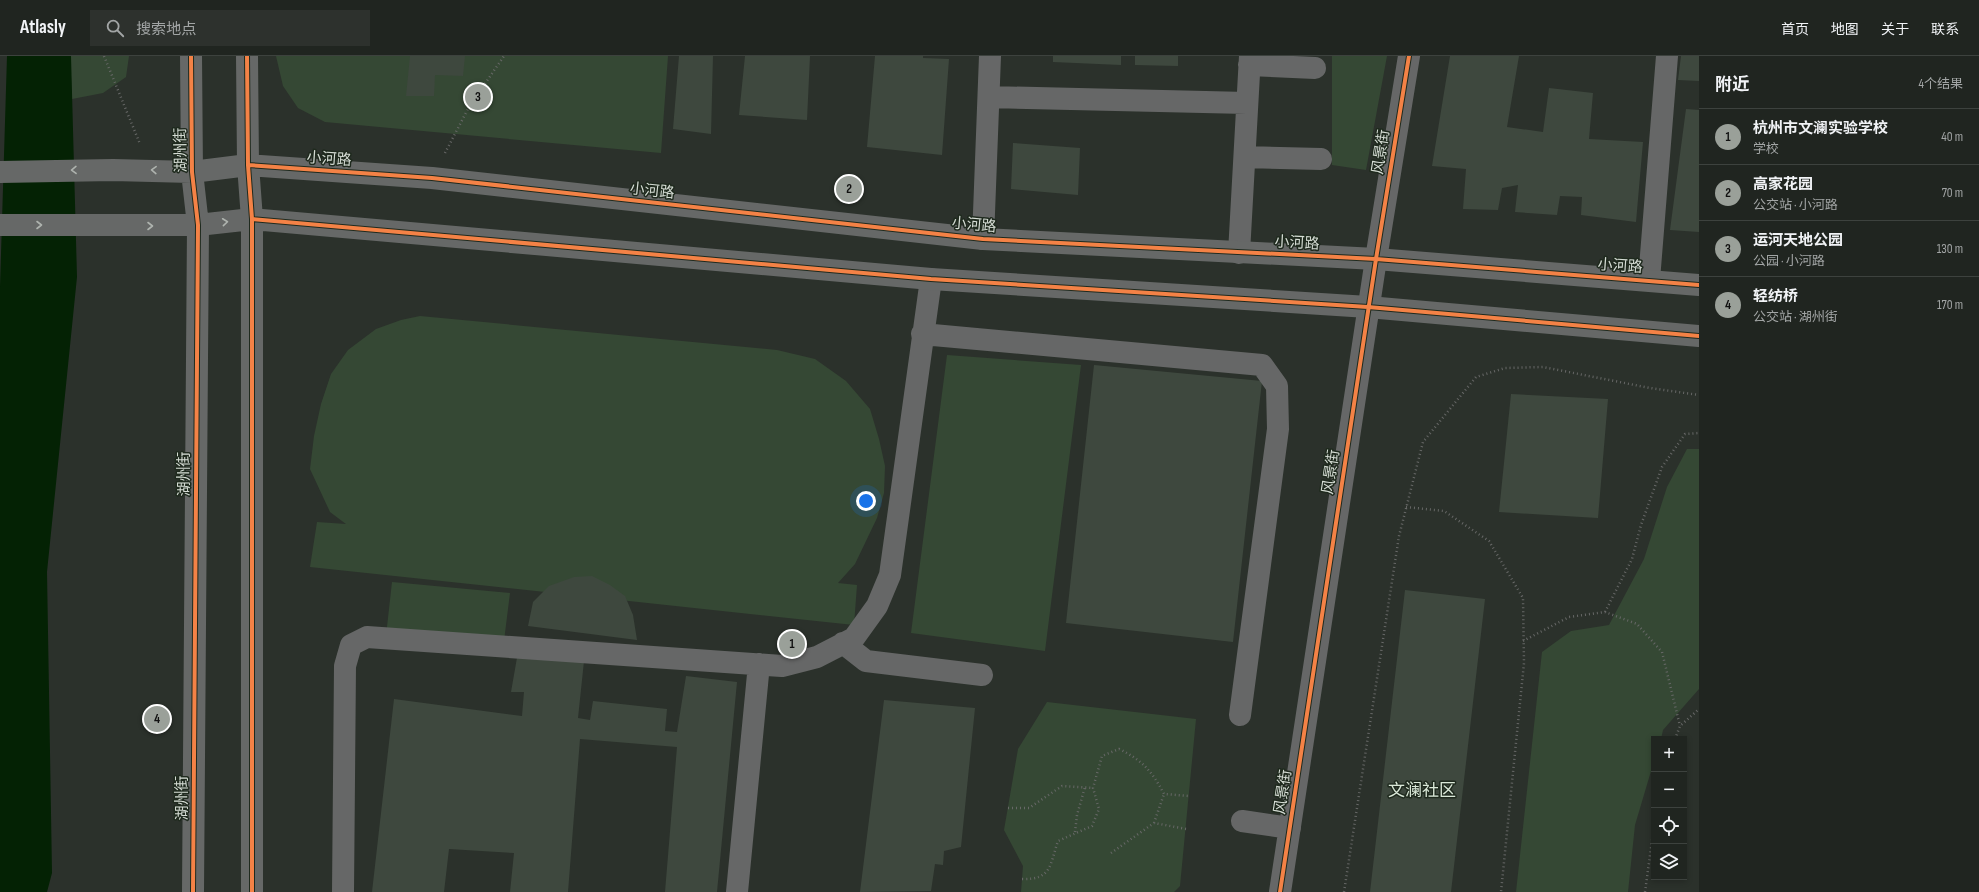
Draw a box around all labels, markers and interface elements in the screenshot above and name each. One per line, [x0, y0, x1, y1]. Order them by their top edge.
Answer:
search box [90, 10, 370, 46]
text: Atlasly [20, 16, 66, 39]
icon: search [104, 17, 126, 39]
text: 搜索地点 [136, 20, 196, 39]
text: 首页 [1781, 21, 1809, 38]
text: 地图 [1831, 21, 1859, 38]
text: 关于 [1881, 21, 1909, 38]
text: 联系 [1931, 21, 1959, 38]
text: 附近 [1715, 75, 1749, 95]
text: 4个结果 [1919, 76, 1963, 92]
pin: 3 [465, 82, 491, 112]
text: 杭州市文澜实验学校 [1753, 119, 1888, 138]
street label: 湖州街 [171, 127, 191, 173]
street label: 风景街 [1368, 128, 1394, 176]
text: 1 [1725, 129, 1731, 145]
text: 40 m [1941, 129, 1963, 145]
text: 学校 [1753, 141, 1779, 157]
street label: 小河路 [306, 148, 352, 170]
one-way arrow [71, 166, 77, 174]
one-way arrow [151, 166, 157, 175]
pin: 2 [836, 174, 862, 204]
text: 高家花园 [1753, 175, 1813, 194]
street label: 小河路 [629, 179, 675, 203]
text: 2 [1725, 185, 1731, 201]
text: 70 m [1942, 185, 1963, 201]
text: 公交站 · 小河路 [1753, 197, 1838, 213]
street label: 小河路 [951, 214, 997, 236]
one-way arrow [222, 218, 228, 227]
one-way arrow [36, 221, 42, 229]
one-way arrow [147, 221, 153, 230]
text: 运河天地公园 [1753, 231, 1843, 250]
street label: 小河路 [1274, 232, 1320, 254]
text: 3 [1725, 241, 1731, 257]
text: 130 m [1937, 241, 1963, 257]
text: 公园 · 小河路 [1753, 253, 1825, 269]
street label: 小河路 [1597, 255, 1643, 277]
text: 轻纺桥 [1753, 287, 1798, 306]
text: 4 [1725, 297, 1731, 313]
text: 170 m [1937, 297, 1963, 313]
text: 公交站 · 湖州街 [1753, 309, 1838, 325]
street label: 风景街 [1318, 448, 1344, 496]
street label: 湖州街 [175, 451, 194, 497]
your location [856, 491, 876, 511]
pin: 1 [779, 629, 805, 659]
pin: 4 [144, 704, 170, 734]
map controls [1651, 736, 1687, 880]
button: + [1651, 736, 1687, 772]
street label: 风景街 [1270, 768, 1296, 816]
button: − [1651, 772, 1687, 808]
street label: 湖州街 [173, 775, 192, 821]
district label: 文澜社区 [1388, 781, 1456, 801]
button: locate [1651, 808, 1687, 844]
button: layers [1651, 844, 1687, 880]

